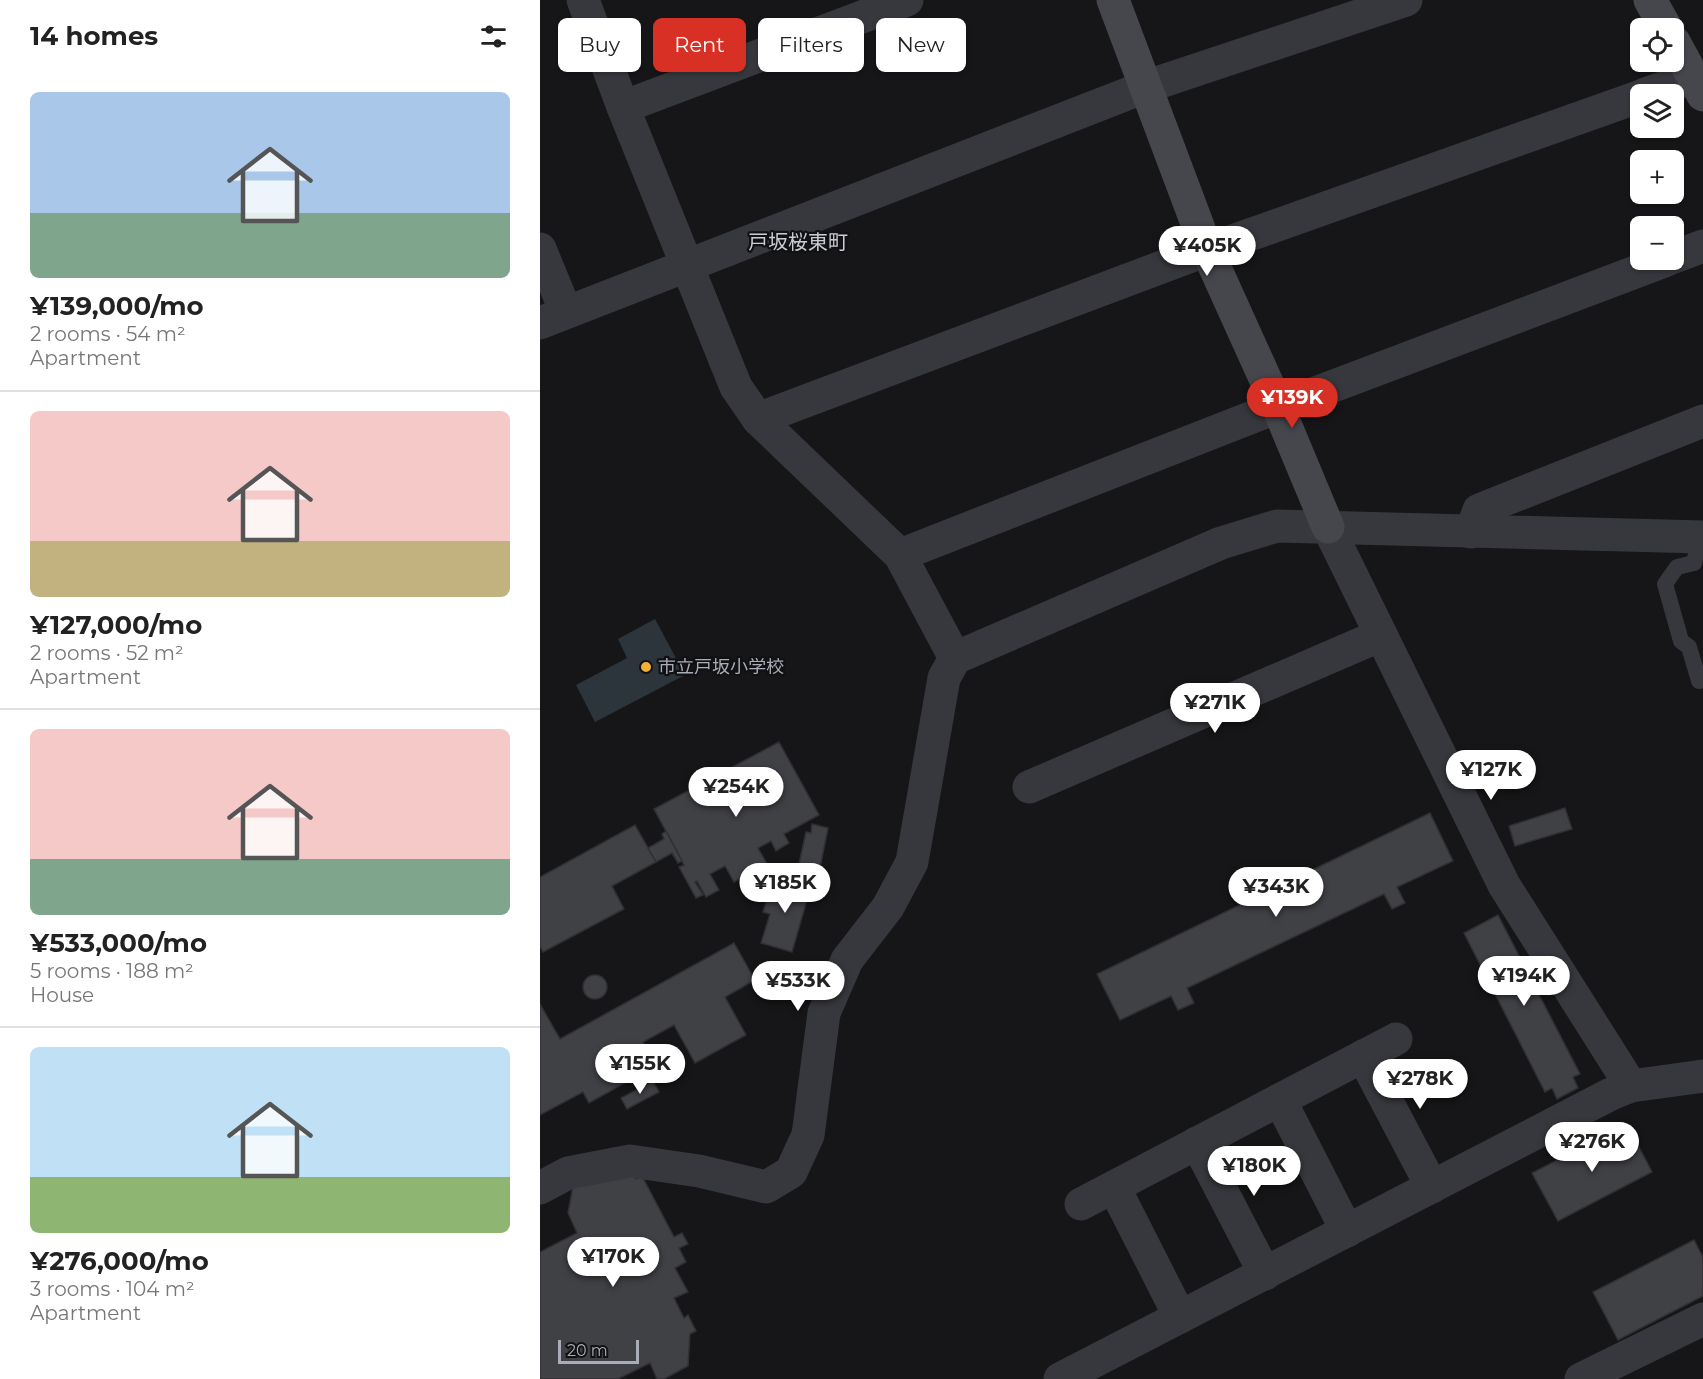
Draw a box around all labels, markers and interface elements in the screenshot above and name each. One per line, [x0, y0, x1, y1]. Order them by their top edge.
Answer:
chip: Buy [558, 18, 641, 72]
chip: Rent [653, 18, 746, 72]
chip: Filters [758, 18, 864, 72]
chip: New [876, 18, 966, 72]
map controls [1630, 18, 1684, 270]
button: locate [1630, 18, 1684, 72]
text: 14 homes [30, 20, 158, 52]
icon: filters [477, 20, 510, 53]
button: layers [1630, 84, 1684, 138]
icon: home [216, 131, 324, 239]
button: + [1630, 150, 1684, 204]
button: − [1630, 216, 1684, 270]
pin: ¥405K [1165, 226, 1249, 277]
district label: 戸坂桜東町 [748, 230, 848, 254]
text: ¥405K [1173, 233, 1241, 257]
text: ¥139,000/mo [30, 290, 204, 322]
text: 2 rooms · 54 m² [30, 322, 186, 346]
text: Apartment [30, 346, 141, 370]
pin: ¥139K [1250, 378, 1334, 429]
text: ¥139K [1261, 385, 1323, 409]
icon: home [216, 450, 324, 558]
text: ¥127,000/mo [30, 609, 202, 641]
text: 2 rooms · 52 m² [30, 641, 184, 665]
place label: 市立戸坂小学校 [658, 656, 784, 678]
marker: 市立戸坂小学校 [639, 660, 653, 674]
text: Apartment [30, 665, 141, 689]
pin: ¥271K [1173, 683, 1257, 734]
text: ¥271K [1184, 690, 1246, 714]
pin: ¥127K [1449, 750, 1533, 801]
text: ¥127K [1460, 757, 1522, 781]
pin: ¥254K [694, 767, 778, 818]
icon: home [216, 768, 324, 876]
text: ¥254K [703, 774, 770, 798]
pin: ¥185K [743, 863, 827, 914]
pin: ¥343K [1234, 867, 1318, 918]
text: ¥185K [753, 870, 817, 894]
text: ¥343K [1242, 874, 1310, 898]
text: ¥533,000/mo [30, 927, 207, 959]
pin: ¥194K [1482, 956, 1566, 1007]
text: 5 rooms · 188 m² [30, 959, 194, 983]
pin: ¥533K [756, 961, 840, 1012]
text: ¥194K [1492, 963, 1556, 987]
text: ¥533K [766, 968, 830, 992]
text: House [30, 983, 94, 1007]
pin: ¥155K [598, 1044, 682, 1095]
text: ¥155K [609, 1051, 671, 1075]
pin: ¥278K [1378, 1059, 1462, 1110]
text: ¥278K [1387, 1066, 1453, 1090]
icon: home [216, 1086, 324, 1194]
pin: ¥276K [1550, 1122, 1634, 1173]
text: ¥276K [1559, 1129, 1625, 1153]
pin: ¥180K [1212, 1146, 1296, 1197]
text: ¥180K [1222, 1153, 1286, 1177]
pin: ¥170K [571, 1237, 655, 1288]
text: ¥170K [581, 1244, 645, 1268]
text: ¥276,000/mo [30, 1245, 209, 1277]
text: 3 rooms · 104 m² [30, 1277, 195, 1301]
text: Apartment [30, 1301, 141, 1325]
scale bar [558, 1337, 639, 1364]
text: 20 m [567, 1341, 608, 1360]

